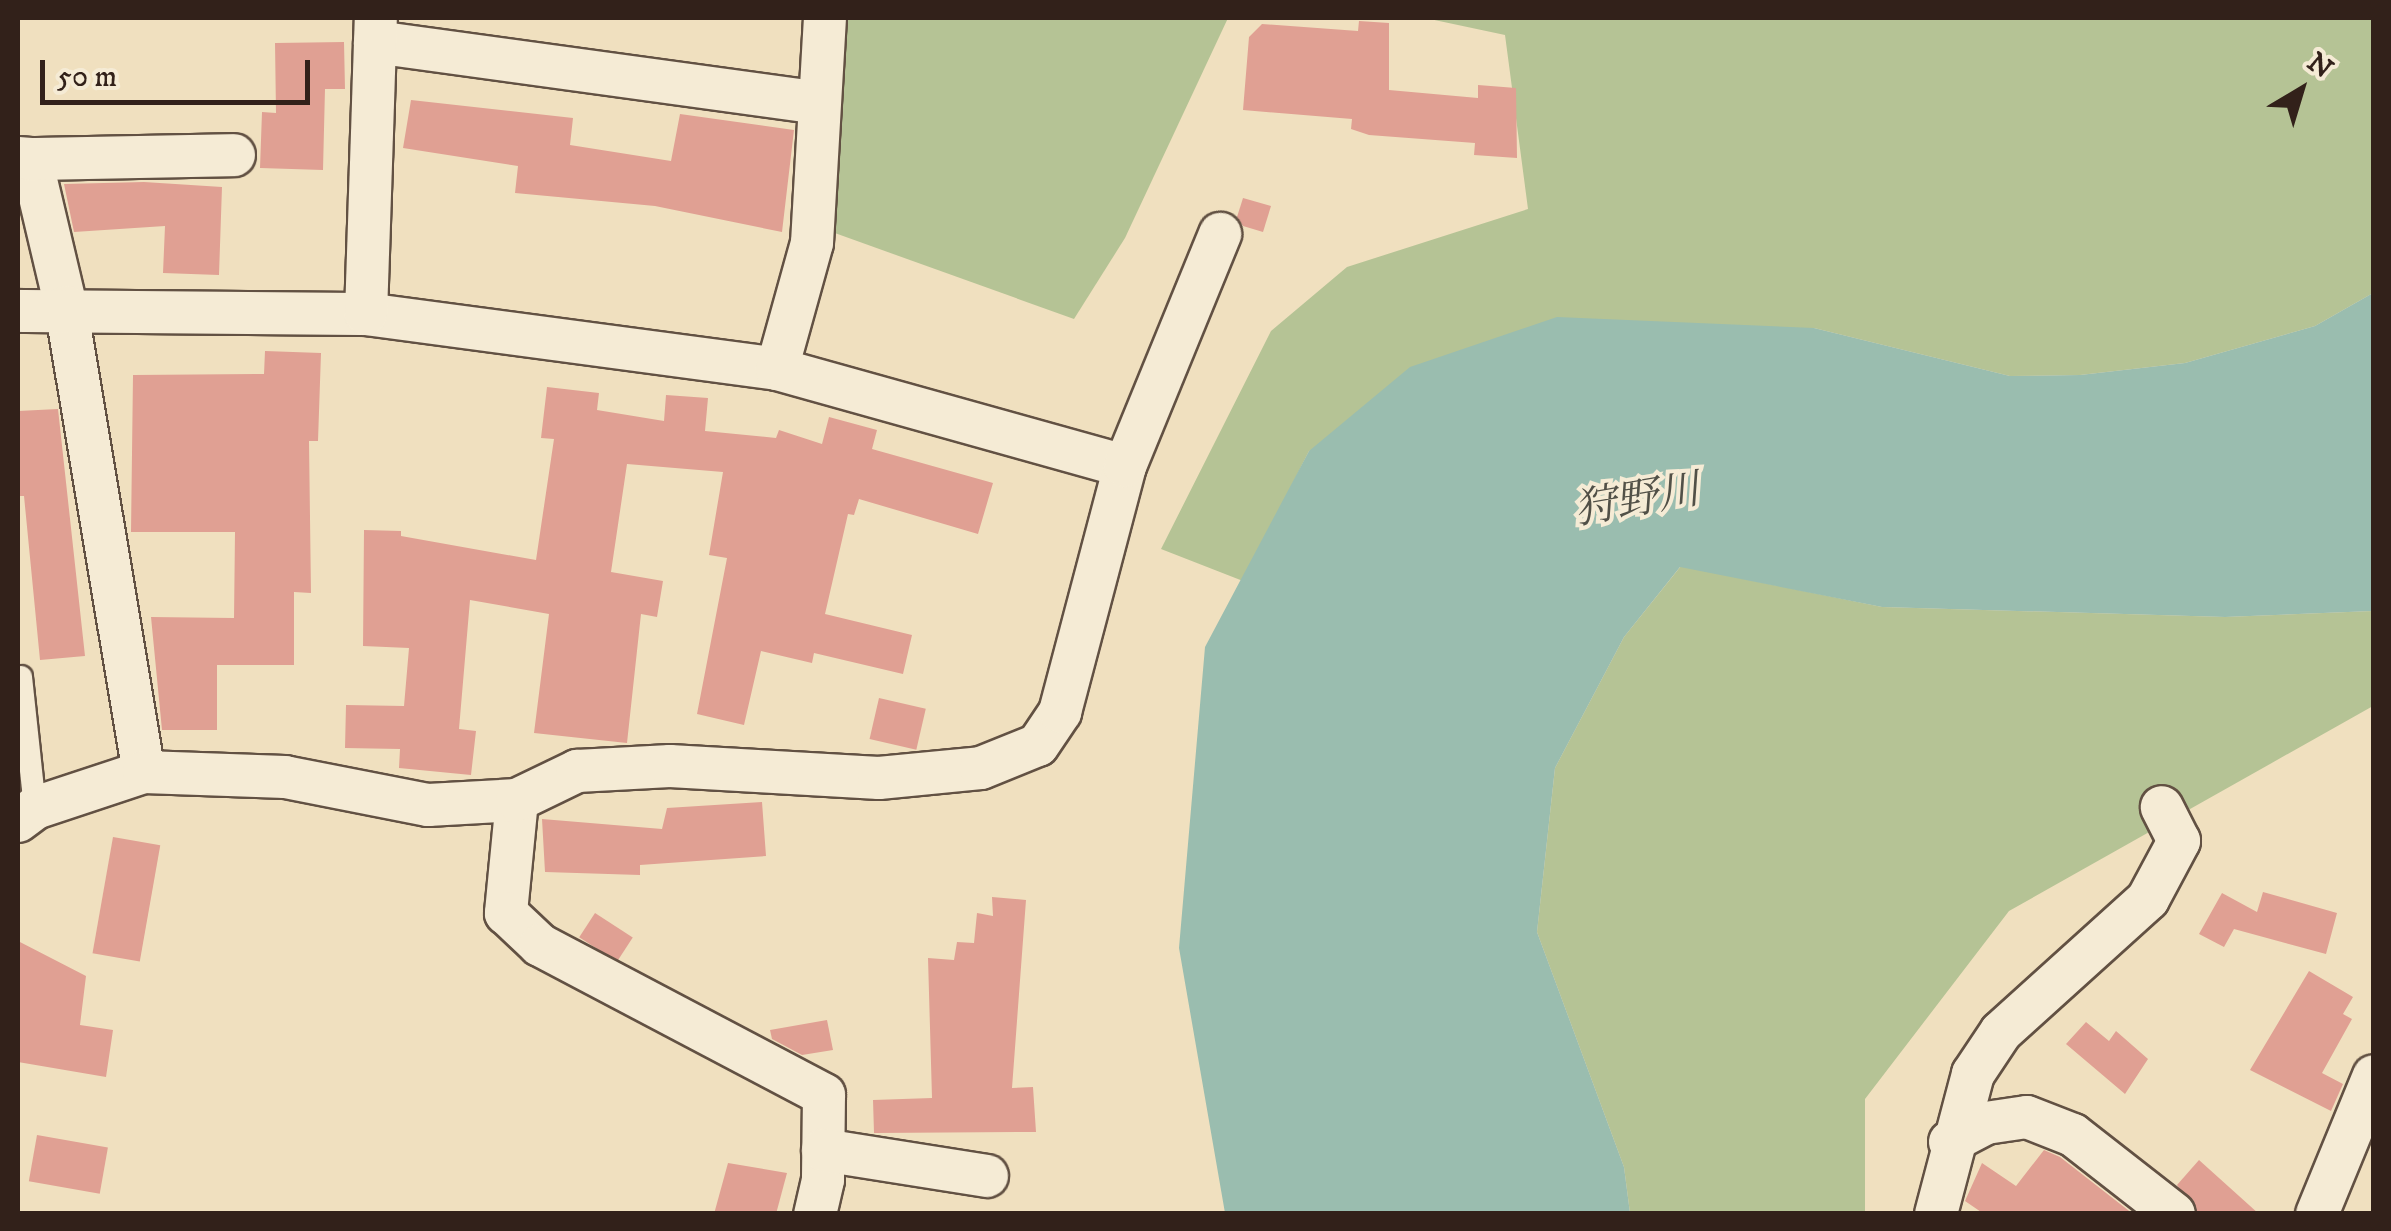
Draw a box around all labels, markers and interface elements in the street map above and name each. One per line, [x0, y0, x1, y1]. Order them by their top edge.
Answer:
scale bar [45, 40, 315, 102]
north arrow [2251, 40, 2351, 140]
text: N [2300, 45, 2340, 87]
text: 50 m [57, 59, 117, 96]
water label: 狩野川 [1571, 465, 1703, 537]

